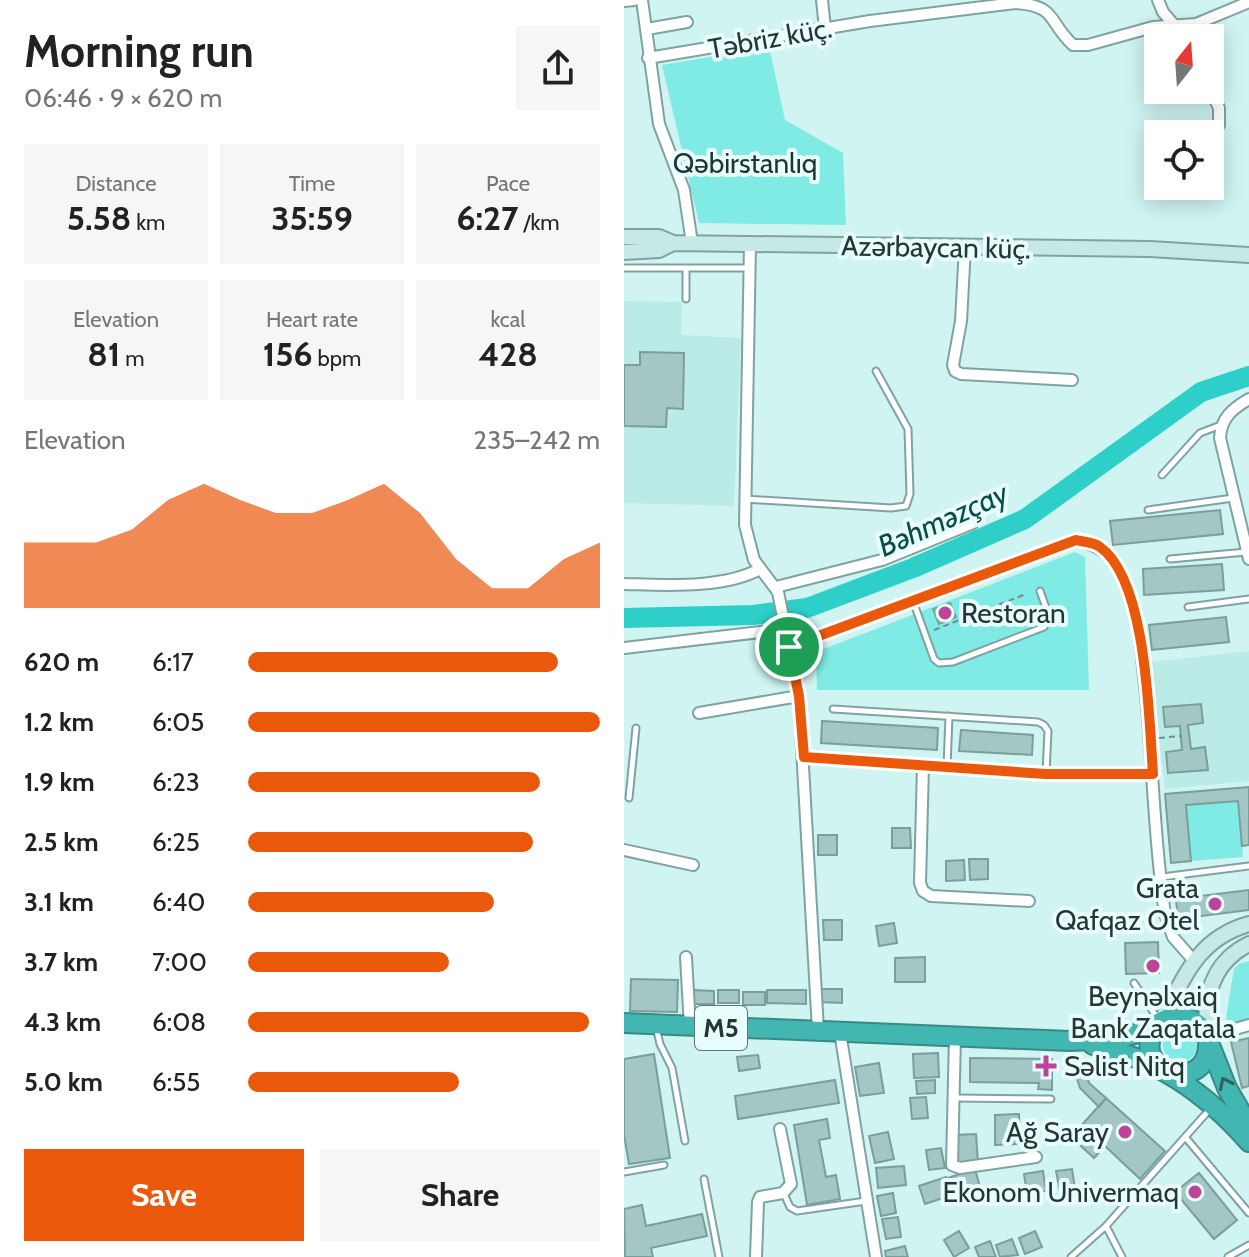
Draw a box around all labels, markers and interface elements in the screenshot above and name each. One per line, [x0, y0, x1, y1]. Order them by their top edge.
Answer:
street label: Təbriz küç. [706, 10, 834, 66]
north arrow [1144, 24, 1224, 104]
map controls [1144, 24, 1224, 200]
text: Morning run [24, 25, 254, 78]
button: share [516, 26, 600, 110]
text: 06:46 · 9 × 620 m [24, 82, 222, 114]
button: locate [1144, 120, 1224, 200]
park label: Qəbirstanlıq [673, 146, 817, 180]
text: Distance [76, 170, 156, 197]
text: Time [289, 170, 335, 197]
text: Pace [486, 170, 530, 197]
text: 5.58 [67, 197, 131, 239]
text: 35:59 [271, 197, 353, 239]
text: 6:27 [456, 197, 518, 239]
text: km [131, 209, 165, 236]
text: /km [518, 209, 560, 236]
street label: Azərbaycan küç. [841, 228, 1031, 266]
text: Elevation [73, 306, 159, 333]
text: Heart rate [266, 306, 358, 333]
text: kcal [490, 306, 526, 333]
text: 81 [87, 333, 120, 375]
text: 156 [263, 333, 313, 375]
text: 428 [478, 333, 538, 375]
text: m [120, 345, 145, 372]
text: bpm [313, 345, 361, 372]
text: Elevation [24, 424, 126, 456]
text: 235–242 m [474, 424, 600, 456]
water label: Bəhməzçay [872, 474, 1015, 565]
place label: Restoran [961, 596, 1066, 630]
marker: Restoran [936, 604, 954, 622]
pin [755, 613, 823, 681]
icon: arrive [767, 625, 811, 669]
text: 620 m [24, 646, 99, 678]
text: 6:17 [152, 646, 194, 678]
text: 1.2 km [24, 706, 94, 738]
text: 6:05 [152, 706, 204, 738]
text: 1.9 km [24, 766, 95, 798]
text: 6:23 [152, 766, 200, 798]
text: 2.5 km [24, 826, 99, 858]
text: 6:25 [152, 826, 200, 858]
place label: Grata Qafqaz Otel [1055, 871, 1200, 937]
text: 3.1 km [24, 886, 94, 918]
text: 6:40 [152, 886, 205, 918]
marker: Grata Qafqaz Otel [1206, 895, 1224, 913]
text: 3.7 km [24, 946, 98, 978]
text: 7:00 [152, 946, 207, 978]
marker: Beynəlxaiq Bank Zaqatala [1144, 957, 1162, 975]
place label: Beynəlxaiq Bank Zaqatala [1071, 979, 1236, 1045]
text: 4.3 km [24, 1006, 101, 1038]
text: 6:08 [152, 1006, 206, 1038]
road number: M5 [695, 1006, 747, 1050]
place label: Səlist Nitq [1064, 1049, 1185, 1083]
marker: Səlist Nitq [1035, 1055, 1057, 1077]
text: 5.0 km [24, 1066, 103, 1098]
text: 6:55 [152, 1066, 200, 1098]
one-way arrow [1219, 1076, 1234, 1091]
place label: Ağ Saray [1006, 1115, 1109, 1149]
marker: Ağ Saray [1116, 1123, 1134, 1141]
button: Save [24, 1149, 304, 1241]
button: Share [320, 1149, 600, 1241]
place label: Ekonom Univermaq [943, 1175, 1179, 1209]
marker: Ekonom Univermaq [1186, 1183, 1204, 1201]

